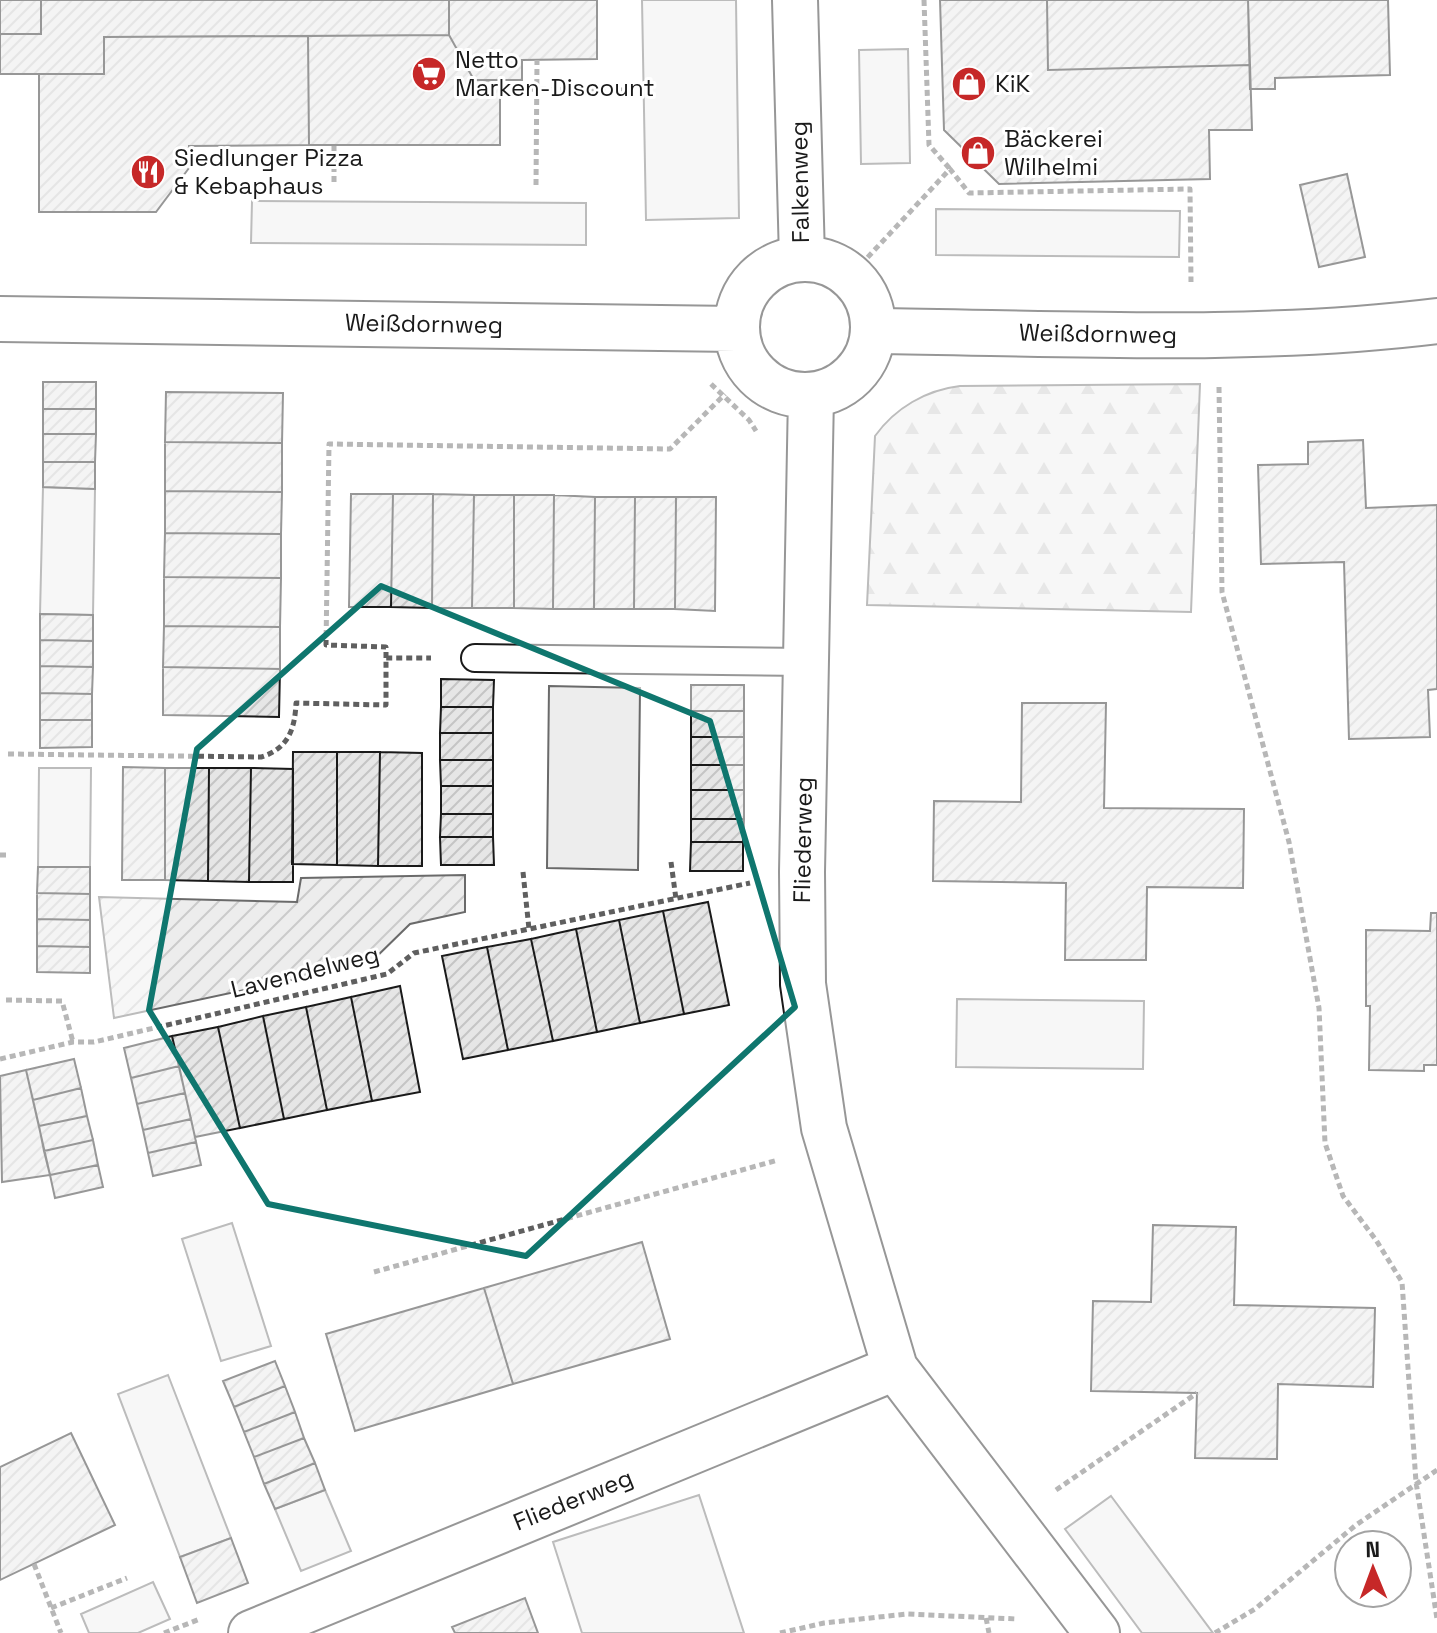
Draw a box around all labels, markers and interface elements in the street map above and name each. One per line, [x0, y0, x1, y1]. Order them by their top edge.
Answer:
place label: Netto Marken-Discount [455, 44, 654, 103]
supermarket icon: Netto Marken-Discount [410, 55, 448, 93]
shop icon: KiK [950, 65, 988, 103]
place label: KiK [995, 68, 1031, 99]
street label: Falkenweg [783, 121, 816, 243]
place label: Bäckerei Wilhelmi [1004, 123, 1103, 182]
shop icon: Bäckerei Wilhelmi [959, 134, 997, 172]
place label: Siedlunger Pizza & Kebaphaus [174, 142, 364, 201]
restaurant icon: Siedlunger Pizza & Kebaphaus [129, 153, 167, 191]
street label: Weißdornweg [345, 307, 503, 340]
street label: Weißdornweg [1019, 317, 1177, 350]
street label: Fliederweg [786, 777, 819, 903]
street label: Lavendelweg [227, 938, 382, 1005]
street label: Fliederweg [508, 1462, 637, 1538]
north arrow [1333, 1529, 1413, 1609]
text: N [1365, 1535, 1380, 1563]

